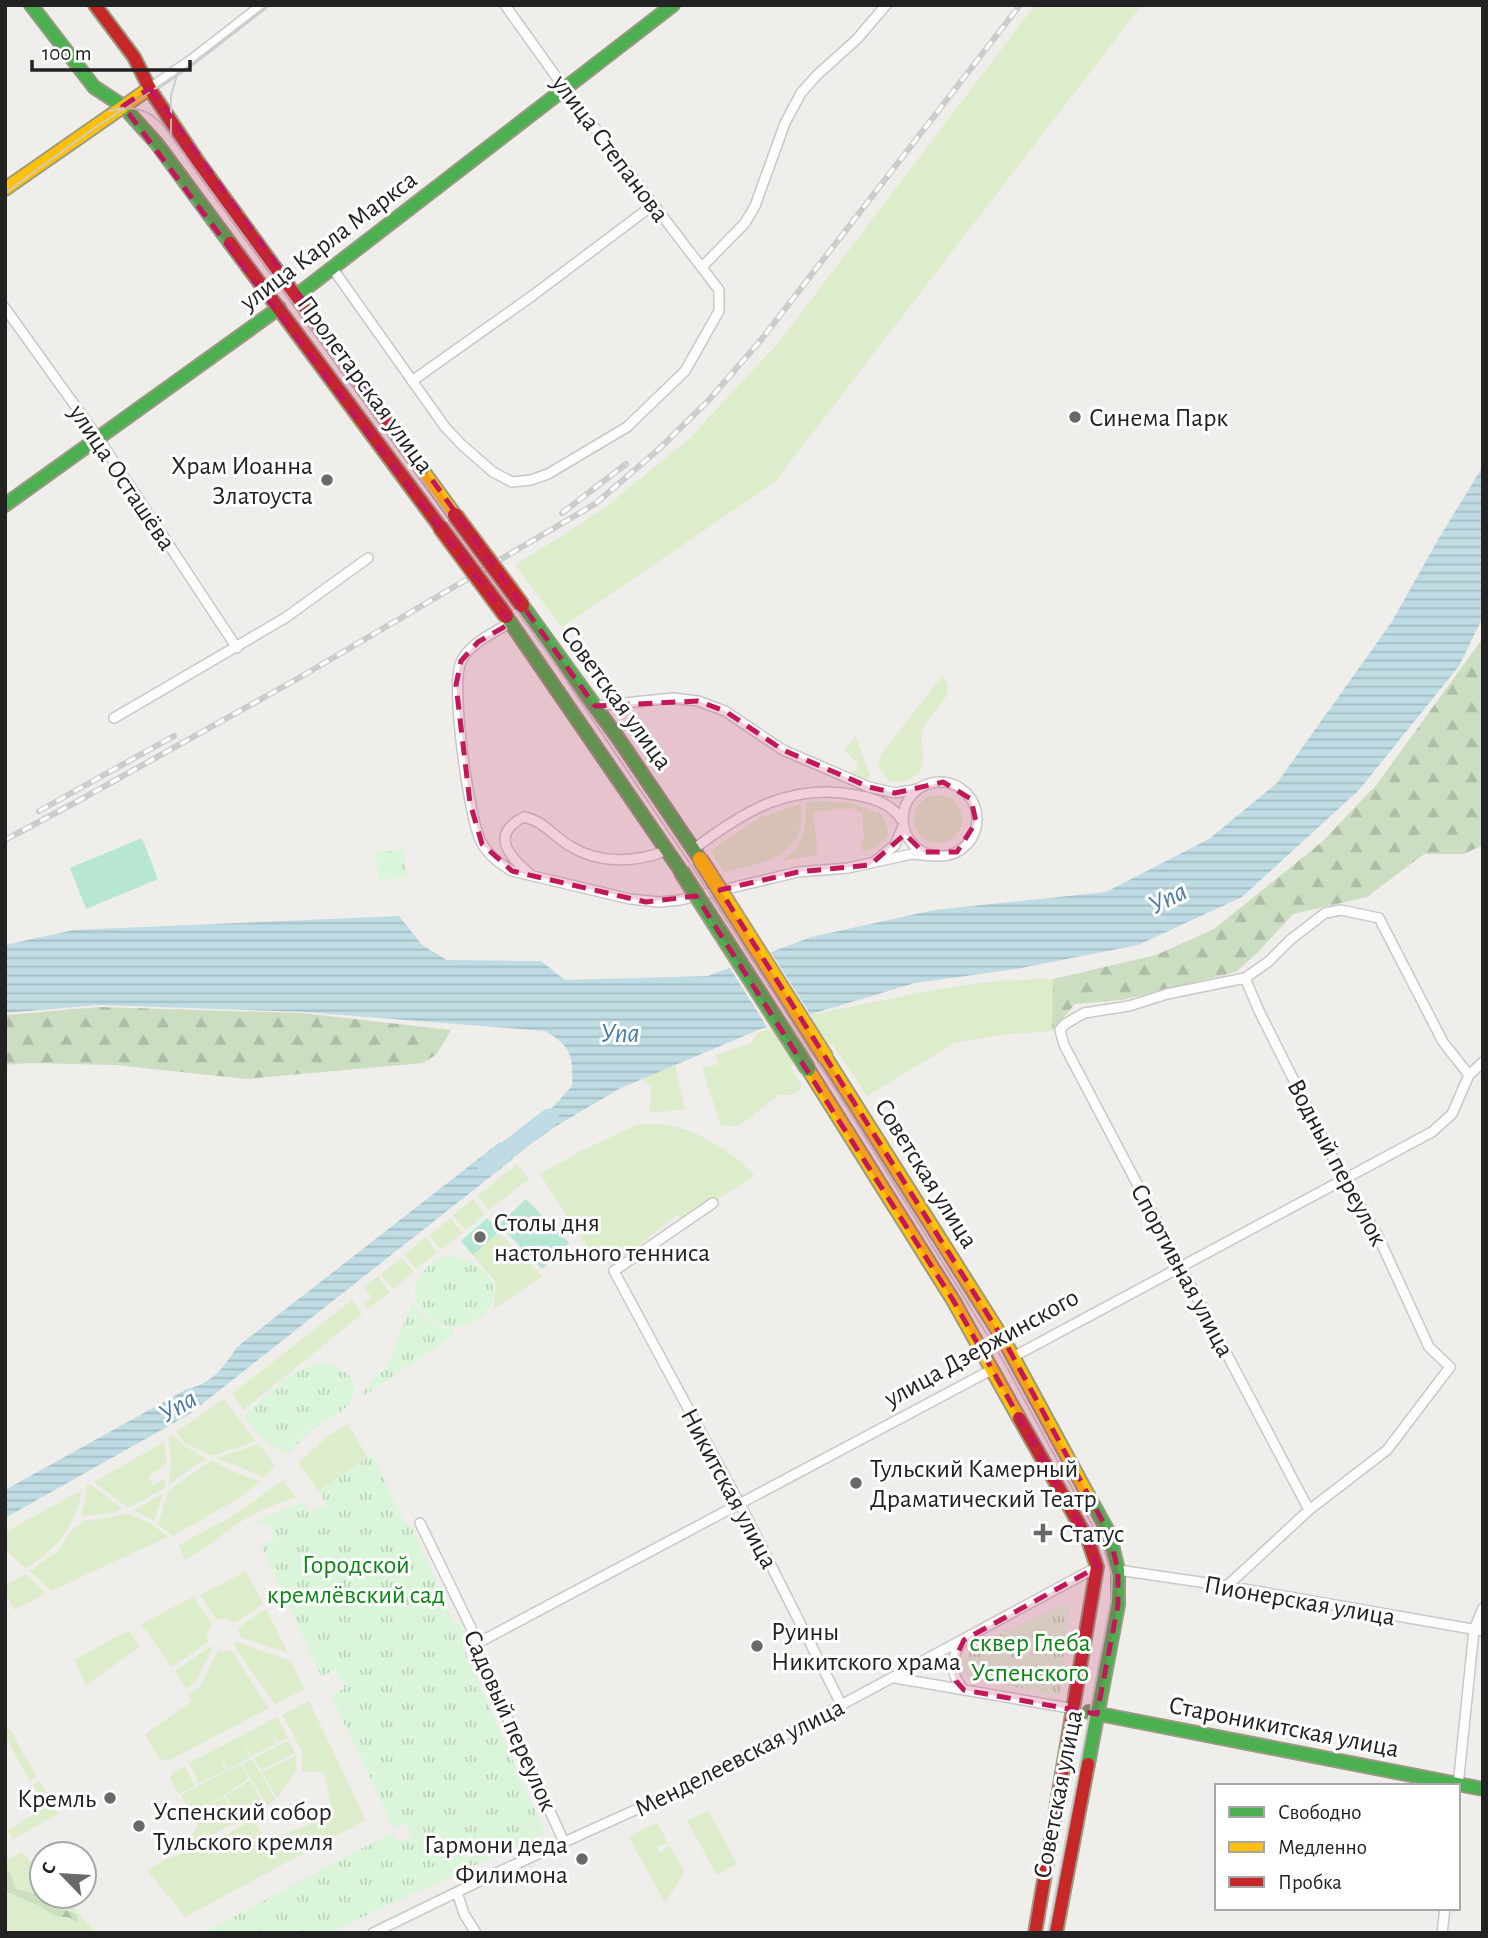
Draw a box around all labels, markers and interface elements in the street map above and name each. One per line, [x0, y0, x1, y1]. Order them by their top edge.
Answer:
scale bar [32, 28, 189, 72]
text: 100 m [42, 43, 92, 64]
street label: улица Степанова [546, 69, 674, 227]
street label: улица Карла Маркса [235, 166, 422, 316]
street label: Пролетарская улица [292, 291, 438, 478]
street label: улица Осташёва [63, 399, 180, 555]
place label: Синема Парк [1089, 405, 1228, 431]
marker: Синема Парк [1067, 409, 1083, 425]
place label: Храм Иоанна Златоуста [171, 453, 313, 509]
marker: Храм Иоанна Златоуста [319, 472, 335, 488]
street label: Советская улица [555, 621, 677, 775]
water label: Упа [1144, 877, 1192, 920]
water label: Упа [601, 1020, 639, 1048]
street label: Водный переулок [1282, 1075, 1392, 1250]
street label: Советская улица [870, 1094, 983, 1253]
street label: Спортивная улица [1126, 1180, 1239, 1361]
place label: Cтолы дня настольного тенниса [494, 1210, 710, 1266]
marker: Cтолы дня настольного тенниса [472, 1229, 488, 1245]
street label: улица Дзержинского [879, 1284, 1083, 1412]
water label: Упа [154, 1385, 202, 1429]
street label: Никитская улица [676, 1404, 782, 1573]
place label: Тульский Камерный Драматический Театр [870, 1456, 1097, 1512]
marker: Тульский Камерный Драматический Театр [848, 1475, 864, 1491]
place label: Статус [1059, 1521, 1125, 1547]
marker: Статус [1033, 1523, 1053, 1543]
park label: Городской кремлёвский сад [267, 1552, 445, 1608]
street label: Пионерская улица [1202, 1571, 1398, 1631]
place label: Руины Никитского храма [771, 1619, 961, 1675]
street label: Садовый переулок [459, 1626, 562, 1815]
park label: сквер Глеба Успенского [969, 1630, 1091, 1686]
marker: Руины Никитского храма [749, 1638, 765, 1654]
street label: Староникитская улица [1166, 1692, 1401, 1762]
street label: Менделеевская улица [630, 1694, 849, 1822]
street label: Советская улица [1029, 1708, 1087, 1881]
legend [1215, 1784, 1460, 1910]
place label: Кремль [17, 1786, 96, 1812]
marker: Кремль [102, 1790, 118, 1806]
place label: Успенский собор Тульского кремля [153, 1799, 334, 1855]
text: Свободно [1278, 1802, 1362, 1823]
marker: Успенский собор Тульского кремля [131, 1818, 147, 1834]
place label: Гармони деда Филимона [424, 1832, 568, 1888]
text: Медленно [1278, 1837, 1367, 1858]
north arrow [28, 1840, 98, 1910]
marker: Гармони деда Филимона [574, 1851, 590, 1867]
text: С [38, 1860, 60, 1877]
text: Пробка [1278, 1872, 1342, 1893]

